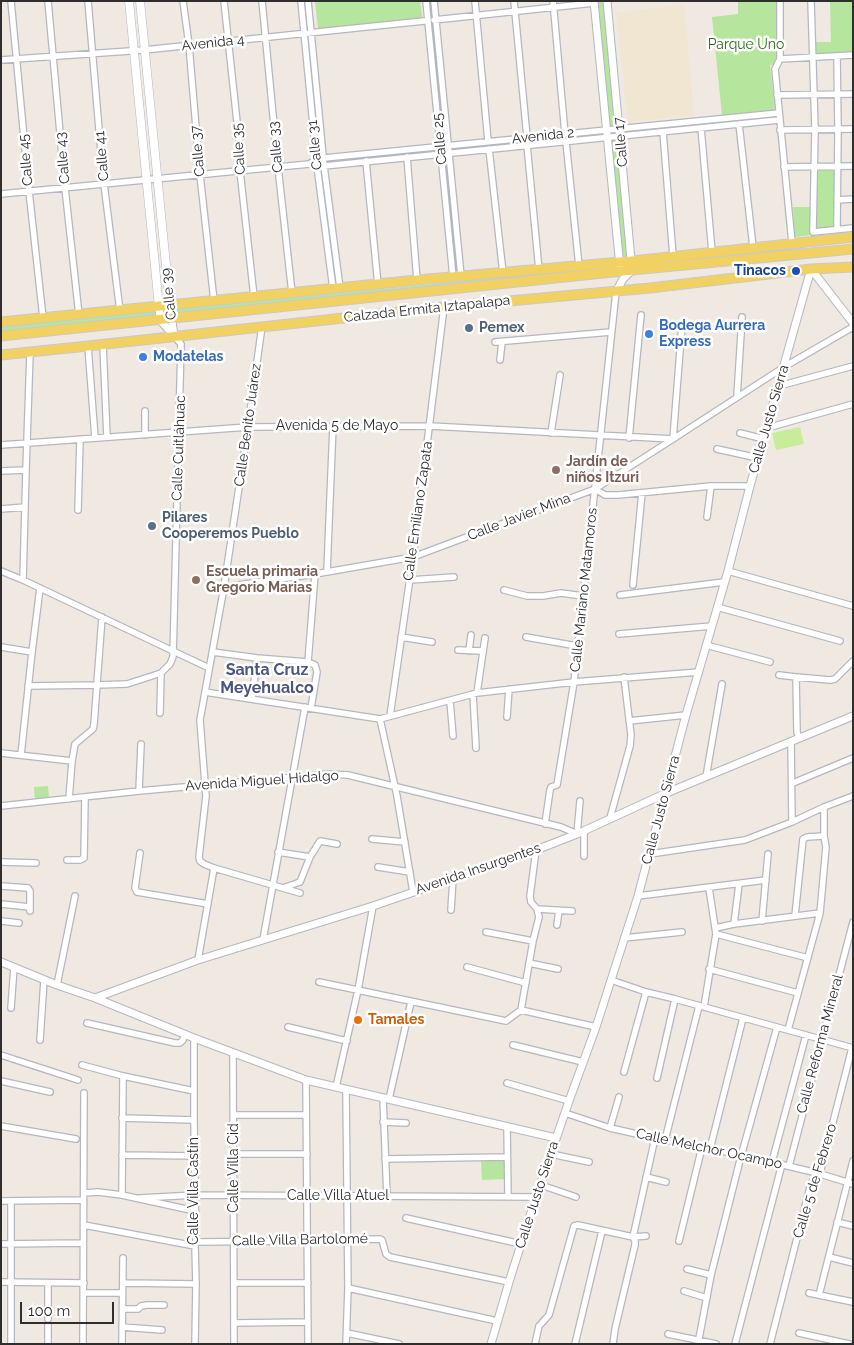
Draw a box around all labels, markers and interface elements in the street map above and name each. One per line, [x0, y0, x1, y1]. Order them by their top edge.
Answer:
street label: Avenida 4 [181, 31, 245, 55]
park label: Parque Uno [708, 37, 784, 53]
street label: Calle 25 [429, 113, 451, 165]
street label: Calle 17 [610, 116, 632, 168]
street label: Calle 31 [304, 119, 326, 171]
street label: Calle 33 [265, 121, 287, 173]
street label: Calle 35 [229, 123, 249, 175]
street label: Avenida 2 [511, 124, 575, 148]
street label: Calle 37 [187, 125, 209, 177]
street label: Calle 41 [91, 130, 113, 182]
street label: Calle 43 [52, 131, 74, 185]
street label: Calle 45 [15, 133, 37, 187]
place label: Tinacos [734, 263, 786, 279]
marker: Tinacos [790, 265, 802, 277]
street label: Calle 39 [158, 267, 180, 321]
street label: Calzada Ermita Iztapalapa [343, 292, 511, 326]
place label: Bodega Aurrera Express [659, 318, 765, 351]
place label: Pemex [479, 320, 525, 336]
marker: Pemex [463, 322, 475, 334]
marker: Bodega Aurrera Express [643, 328, 655, 340]
place label: Modatelas [153, 349, 224, 365]
marker: Modatelas [137, 351, 149, 363]
street label: Calle Benito Juárez [231, 362, 265, 488]
street label: Calle Justo Sierra [745, 363, 793, 475]
street label: Calle Cuitláhuac [169, 395, 189, 501]
street label: Avenida 5 de Mayo [276, 418, 398, 434]
street label: Calle Emiliano Zapata [400, 440, 436, 582]
place label: Jardín de niños Itzuri [566, 454, 639, 487]
marker: Jardín de niños Itzuri [550, 464, 562, 476]
street label: Calle Javier Mina [465, 490, 573, 544]
street label: Calle Mariano Matamoros [567, 507, 601, 673]
place label: Pilares Cooperemos Pueblo [162, 510, 299, 542]
marker: Pilares Cooperemos Pueblo [146, 520, 158, 532]
place label: Escuela primaria Gregorio Marias [206, 564, 318, 596]
marker: Escuela primaria Gregorio Marias [190, 574, 202, 586]
district label: Santa Cruz Meyehualco [220, 660, 314, 698]
street label: Calle Justo Sierra [638, 754, 684, 866]
street label: Avenida Miguel Hidalgo [185, 767, 339, 795]
street label: Avenida Insurgentes [413, 840, 543, 898]
street label: Calle Reforma Mineral [793, 973, 847, 1115]
place label: Tamales [368, 1012, 424, 1028]
marker: Tamales [352, 1014, 364, 1026]
street label: Calle 5 de Febrero [790, 1122, 840, 1240]
street label: Calle Villa Cid [226, 1123, 242, 1213]
street label: Calle Melchor Ocampo [634, 1125, 784, 1173]
street label: Calle Villa Castín [186, 1137, 202, 1245]
street label: Calle Justo Sierra [512, 1139, 562, 1251]
street label: Calle Villa Atuel [287, 1188, 389, 1204]
street label: Calle Villa Bartolomé [232, 1230, 368, 1250]
scale bar [22, 1292, 116, 1324]
text: 100 m [28, 1302, 70, 1320]

